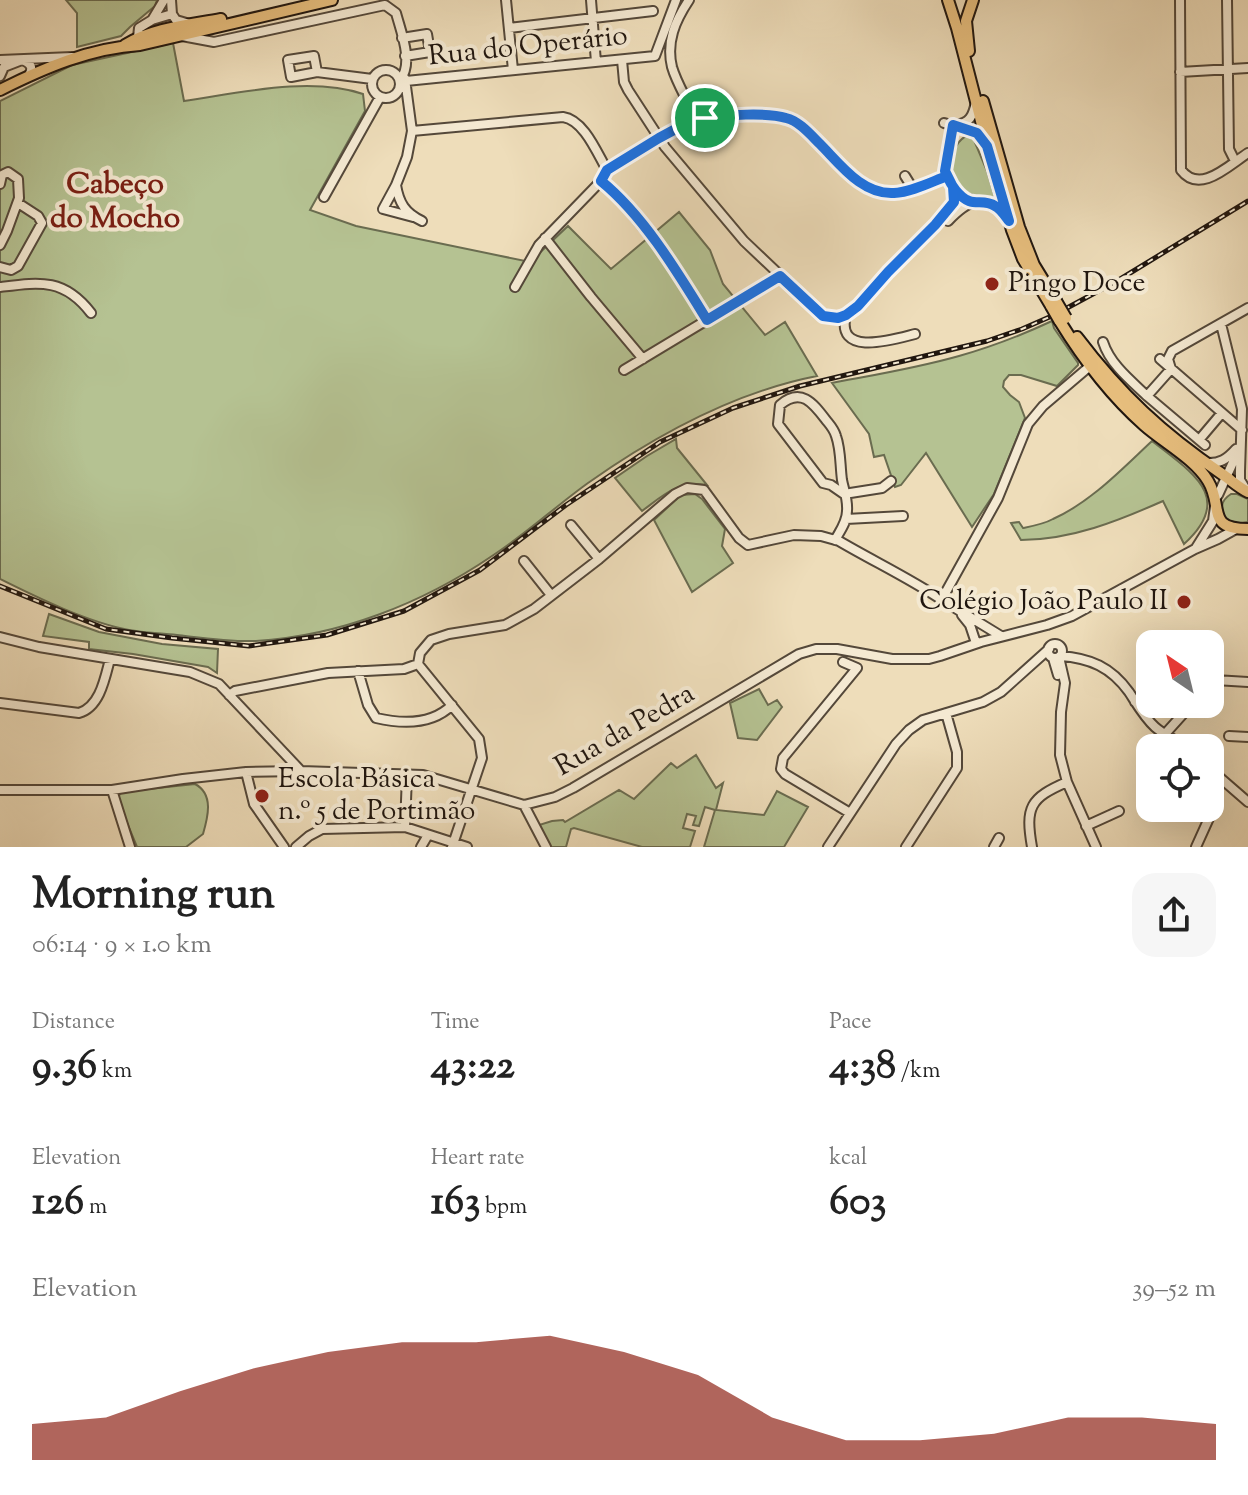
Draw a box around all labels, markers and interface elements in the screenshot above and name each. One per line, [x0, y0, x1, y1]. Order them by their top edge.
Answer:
street label: Rua do Operário [426, 17, 630, 77]
pin [671, 84, 739, 152]
icon: arrive [683, 96, 727, 140]
district label: Cabeço do Mocho [50, 164, 180, 241]
place label: Pingo Doce [1008, 264, 1146, 304]
marker: Pingo Doce [983, 275, 1001, 293]
place label: Colégio João Paulo II [919, 582, 1168, 622]
marker: Colégio João Paulo II [1175, 593, 1193, 611]
north arrow [1136, 630, 1224, 718]
map controls [1136, 630, 1224, 822]
street label: Rua da Pedra [548, 675, 702, 787]
button: locate [1136, 734, 1224, 822]
place label: Escola Básica n.º 5 de Portimão [278, 760, 475, 832]
marker: Escola Básica n.º 5 de Portimão [253, 787, 271, 805]
text: Morning run [32, 865, 275, 928]
button: share [1132, 873, 1216, 957]
text: 06:14 · 9 × 1.0 km [32, 927, 212, 964]
text: Distance [32, 1007, 115, 1039]
text: Time [431, 1007, 480, 1039]
text: Pace [829, 1007, 871, 1039]
text: 9.36 [32, 1039, 97, 1096]
text: 43:22 [431, 1039, 515, 1096]
text: 4:38 [829, 1039, 896, 1096]
text: km [97, 1056, 132, 1088]
text: /km [896, 1056, 941, 1088]
text: Elevation [32, 1143, 121, 1175]
text: Heart rate [431, 1143, 525, 1175]
text: kcal [829, 1143, 867, 1175]
text: 126 [32, 1175, 84, 1232]
text: 163 [431, 1175, 480, 1232]
text: 603 [829, 1175, 887, 1232]
text: m [84, 1192, 107, 1224]
text: bpm [480, 1192, 527, 1224]
text: Elevation [32, 1271, 137, 1308]
text: 39–52 m [1132, 1271, 1216, 1308]

